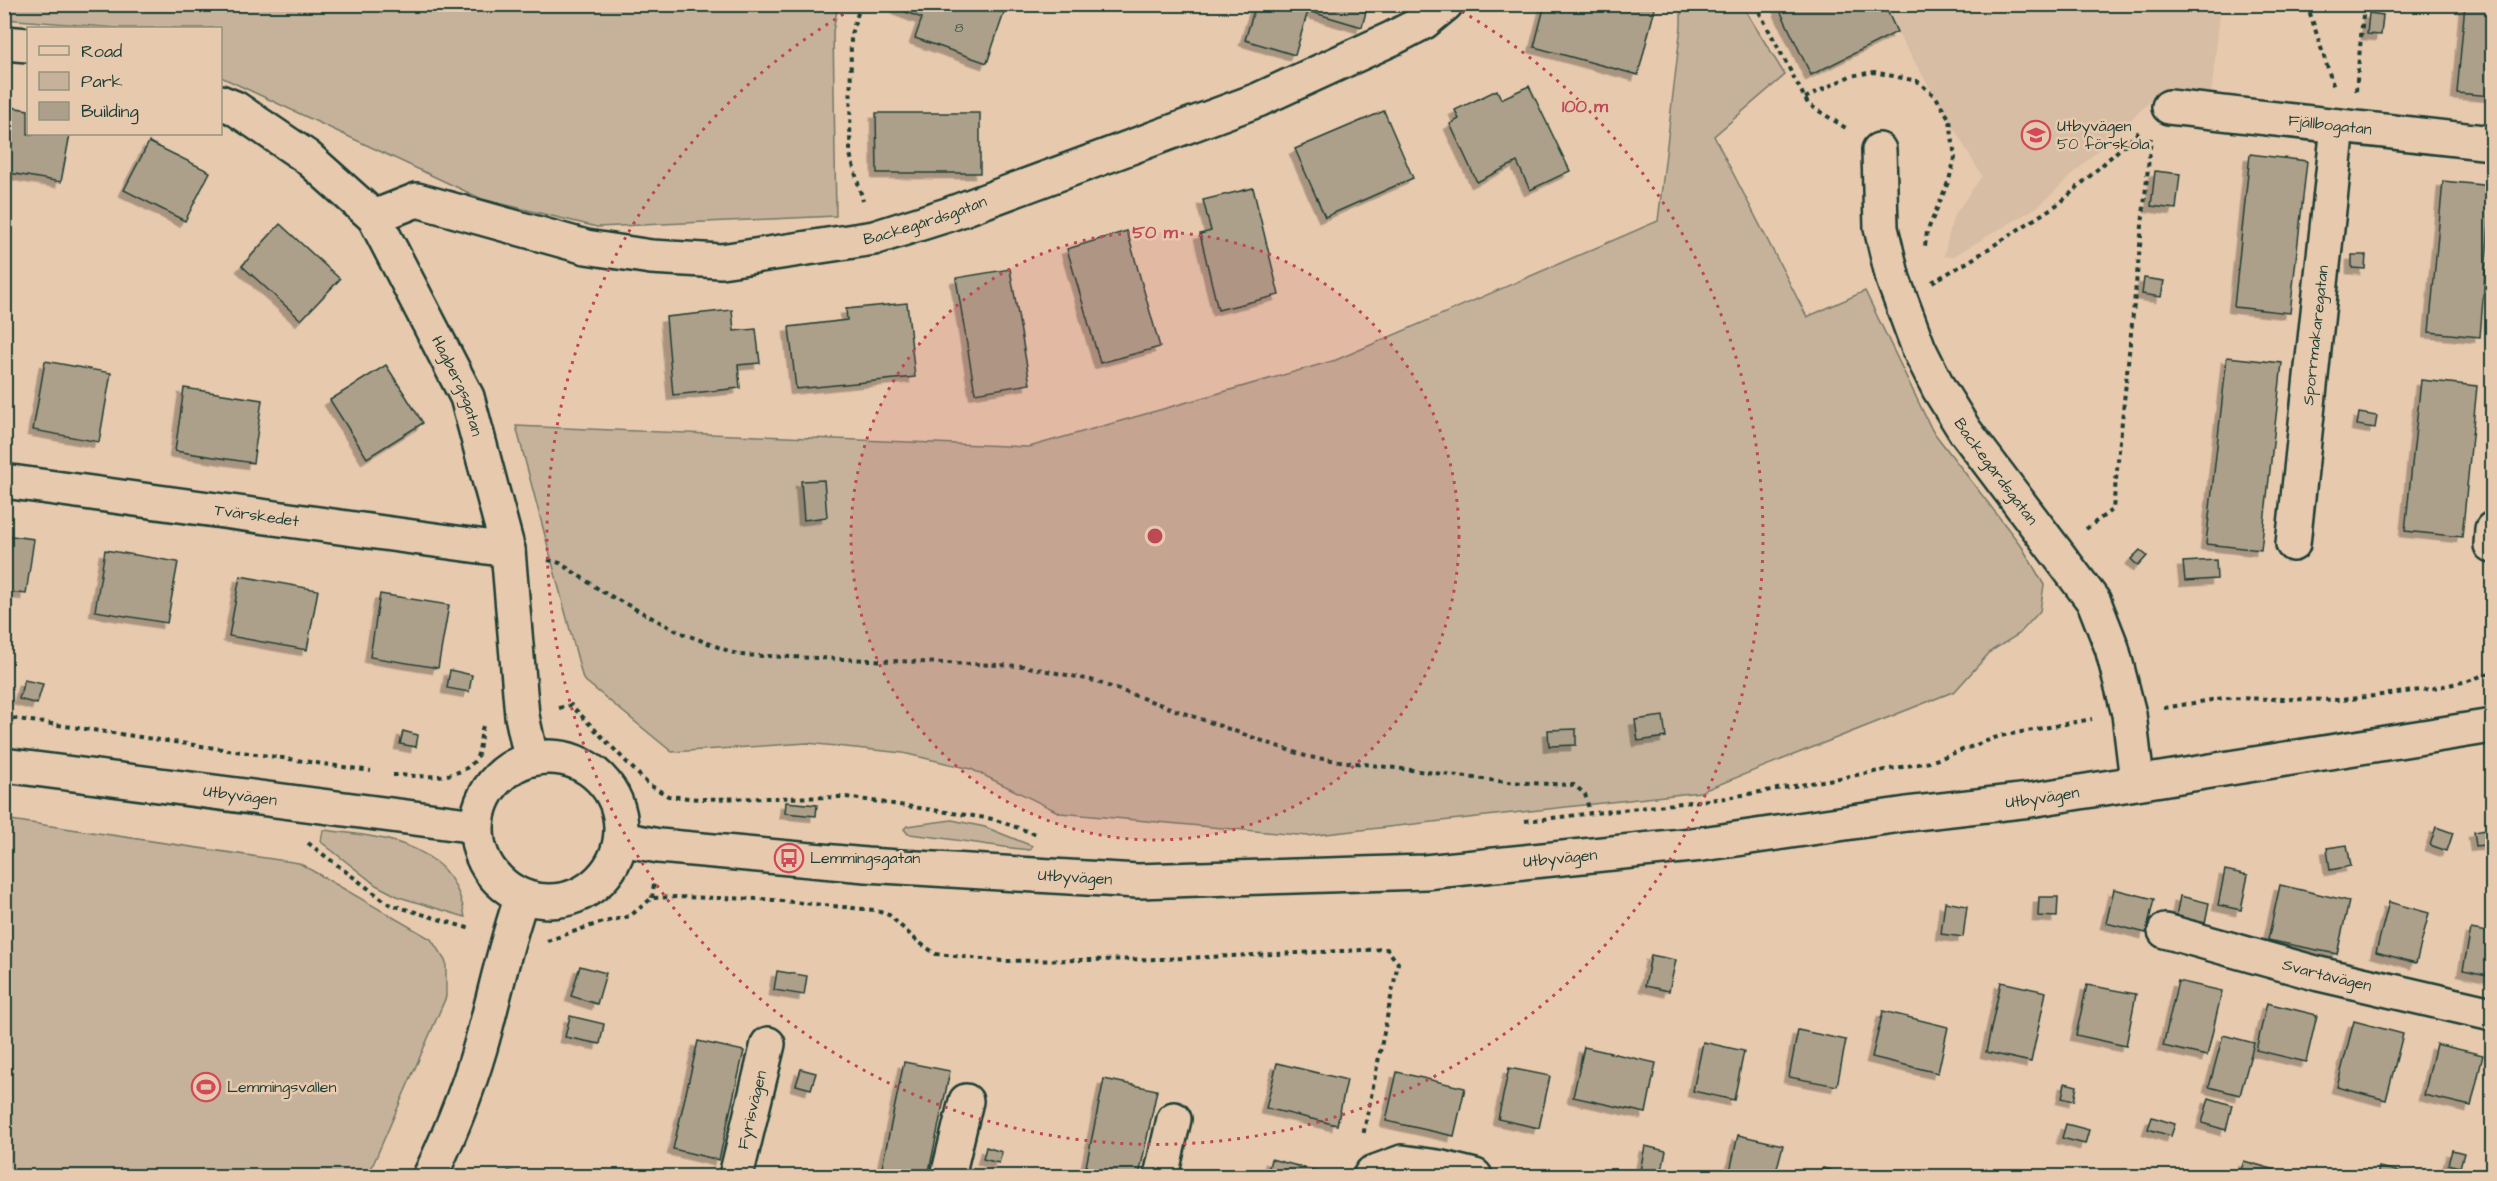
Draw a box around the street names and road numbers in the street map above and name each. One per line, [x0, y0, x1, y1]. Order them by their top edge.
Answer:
street label: Fjällbogatan [2287, 109, 2373, 141]
street label: Backegårdsgatan [862, 190, 990, 250]
street label: Sporrmakaregatan [2297, 264, 2334, 406]
street label: Hagbergsgatan [426, 332, 488, 439]
street label: Backegårdsgatan [1949, 414, 2043, 529]
street label: Tvärskedet [213, 499, 301, 532]
street label: Utbyvägen [202, 780, 278, 811]
street label: Utbyvägen [2004, 781, 2081, 814]
street label: Utbyvägen [1522, 844, 1598, 873]
street label: Utbyvägen [1037, 864, 1113, 890]
street label: Svartåvägen [2280, 953, 2374, 997]
street label: Fyrisvägen [732, 1068, 772, 1152]

